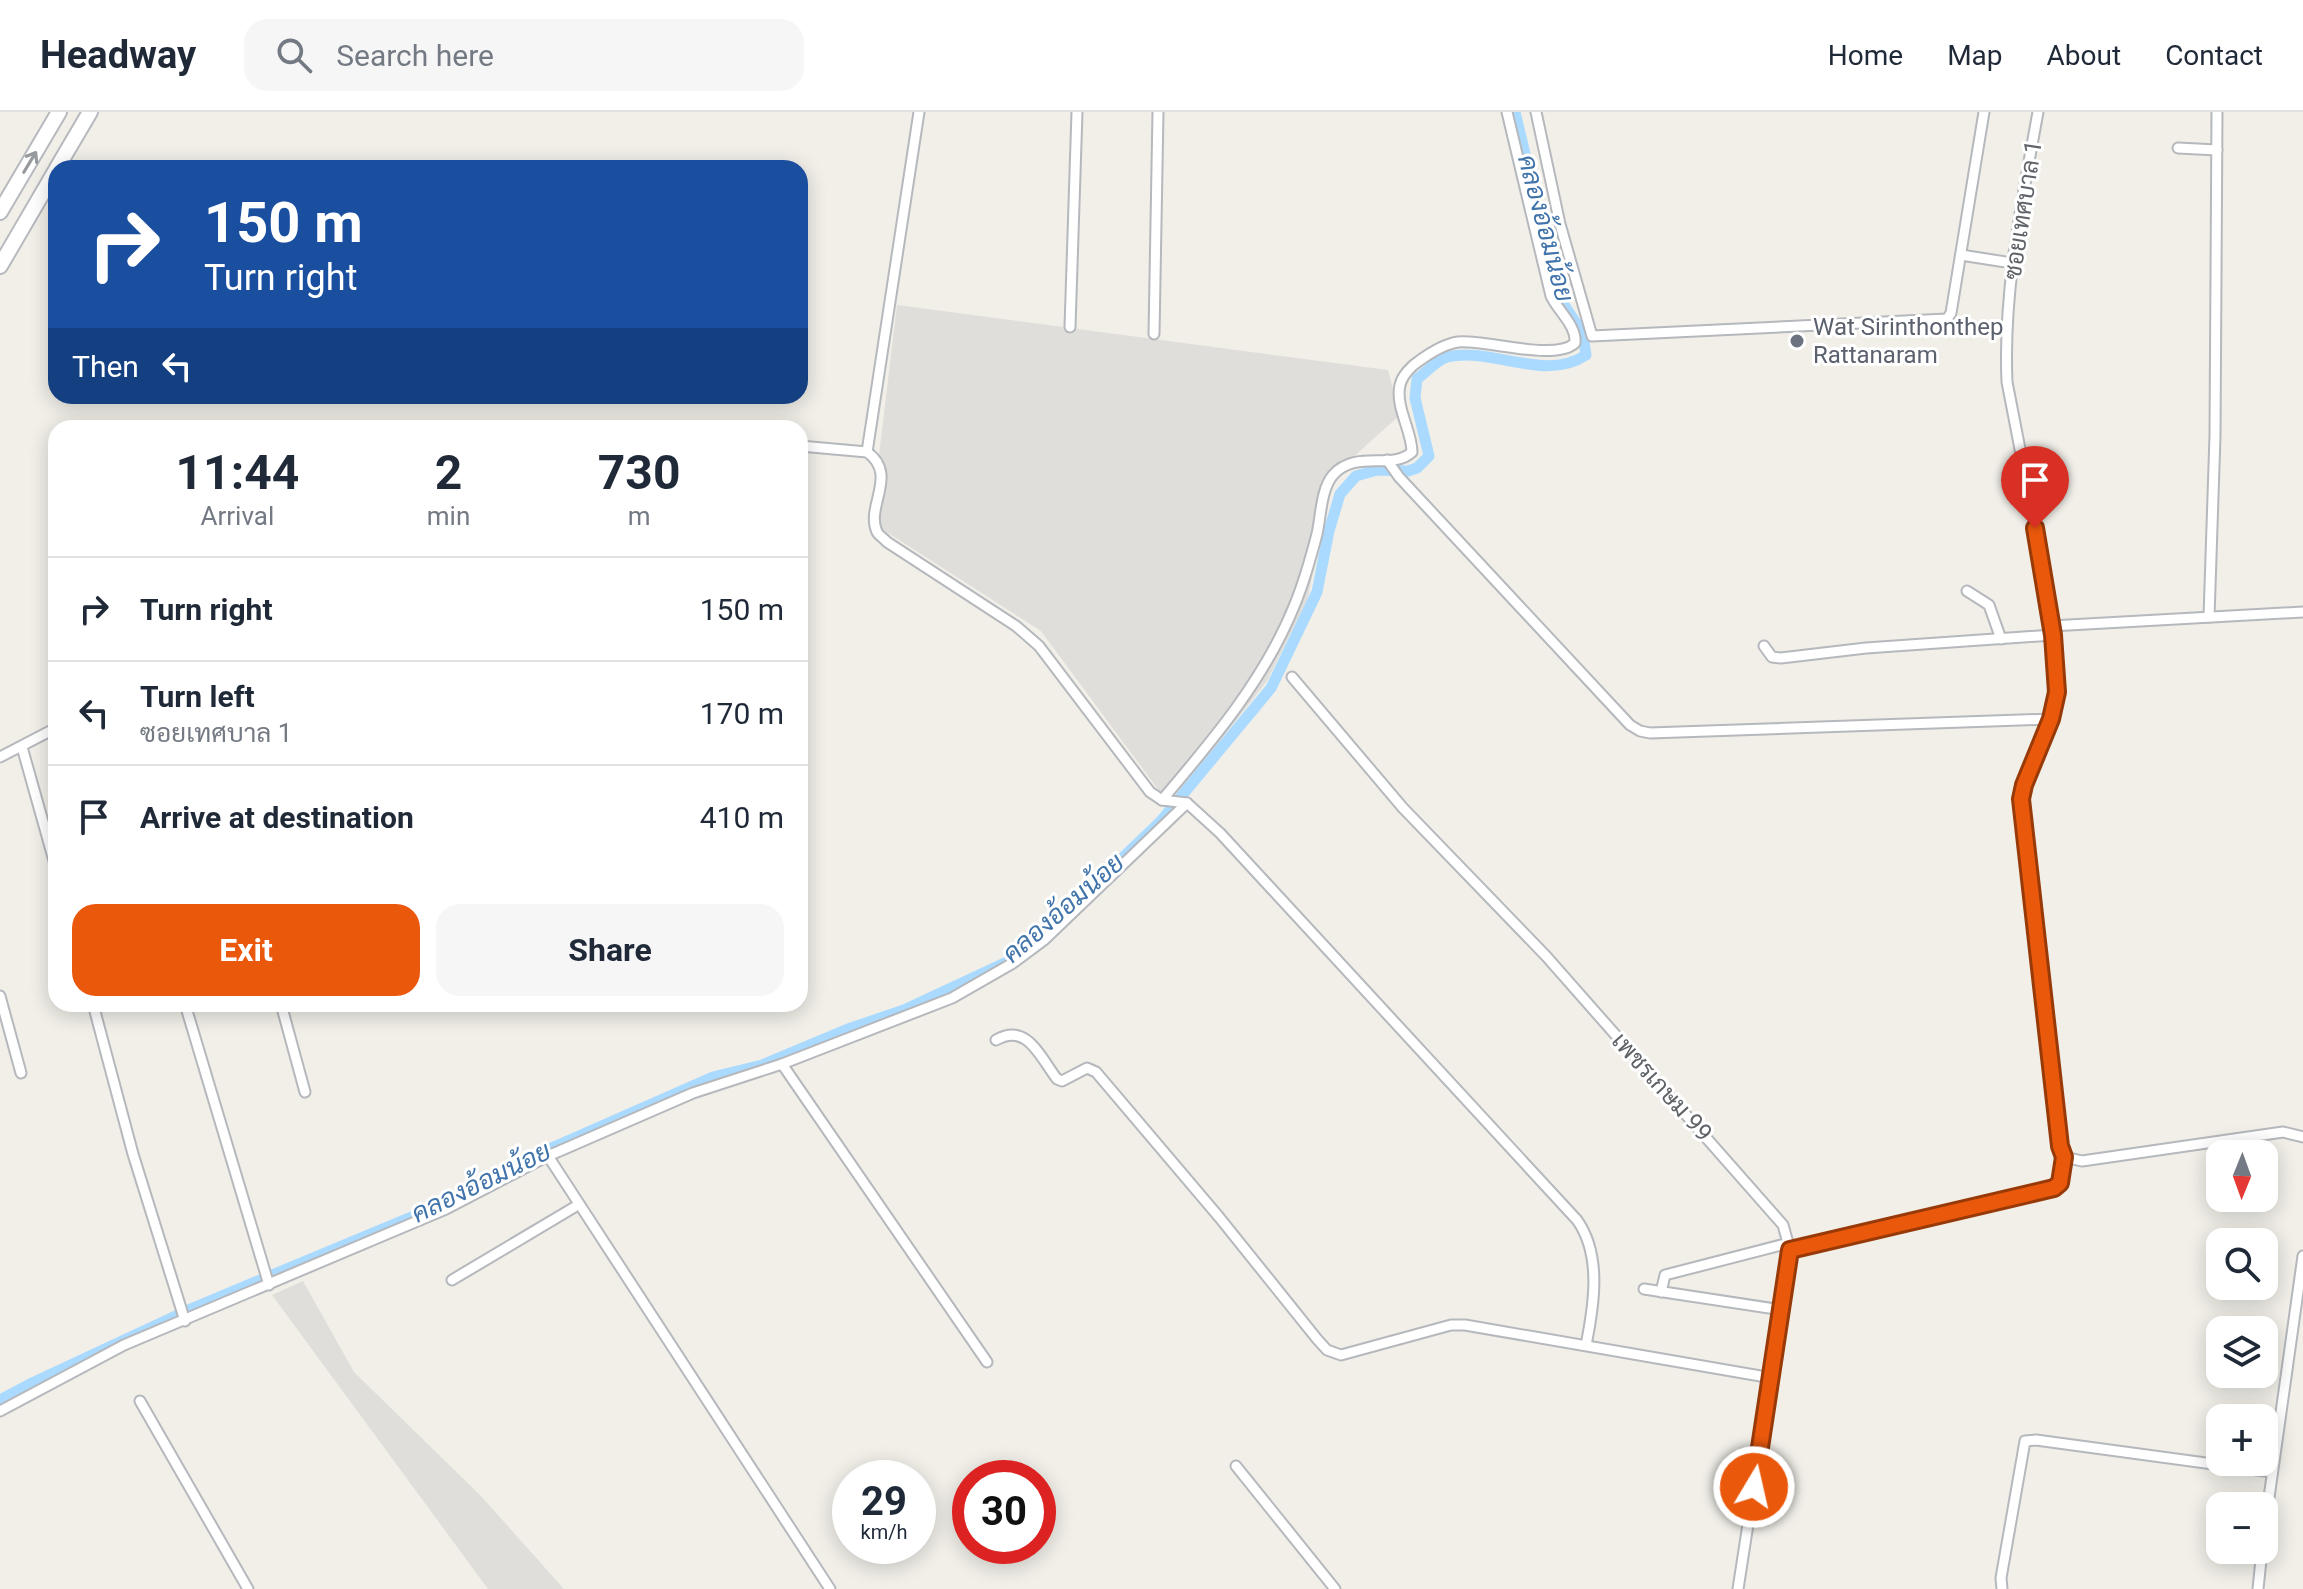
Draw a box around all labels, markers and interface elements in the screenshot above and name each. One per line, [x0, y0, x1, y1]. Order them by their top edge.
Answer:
search box [244, 19, 804, 91]
text: Headway [40, 33, 196, 77]
icon: search [272, 33, 316, 77]
text: Search here [336, 38, 494, 73]
text: Home [1828, 39, 1903, 72]
text: Map [1947, 39, 2003, 72]
text: About [2047, 39, 2121, 72]
text: Contact [2165, 39, 2263, 72]
street label: ซอยเทศบาล 1 [1998, 138, 2048, 282]
one-way arrow [22, 151, 38, 174]
water label: คลองอ้อมน้อย [1512, 151, 1581, 305]
text: 150 m [204, 190, 363, 256]
icon: right [72, 192, 176, 296]
text: Turn right [204, 257, 357, 299]
place label: Wat Sirinthonthep Rattanaram [1813, 313, 2003, 369]
marker: Wat Sirinthonthep Rattanaram [1788, 332, 1806, 350]
icon: left [155, 344, 199, 388]
text: Then [72, 349, 139, 384]
text: 11:44 [176, 444, 299, 501]
text: 2 [435, 444, 462, 501]
text: 730 [598, 444, 680, 501]
pin [2001, 446, 2069, 528]
icon: arrive [2013, 458, 2057, 502]
text: Arrival [201, 501, 274, 531]
text: min [427, 501, 470, 531]
text: m [628, 501, 651, 531]
icon: right [72, 587, 116, 631]
text: Turn right [140, 592, 273, 627]
text: 150 m [700, 592, 784, 627]
text: Turn left [140, 679, 255, 714]
icon: left [72, 691, 116, 735]
text: 170 m [700, 696, 784, 731]
text: ซอยเทศบาล 1 [140, 718, 292, 748]
icon: arrive [72, 795, 116, 839]
text: Arrive at destination [140, 800, 414, 835]
text: 410 m [700, 800, 784, 835]
water label: คลองอ้อมน้อย [996, 846, 1130, 969]
button: Exit [72, 904, 420, 996]
button: Share [436, 904, 784, 996]
street label: เพชรเกษม 99 [1606, 1027, 1718, 1147]
water label: คลองอ้อมน้อย [406, 1134, 556, 1229]
north arrow [2206, 1140, 2278, 1212]
map controls [2206, 1140, 2278, 1564]
button: search [2206, 1228, 2278, 1300]
button: layers [2206, 1316, 2278, 1388]
button: + [2206, 1404, 2278, 1476]
position arrow [1712, 1445, 1796, 1529]
speed limit sign: 30 [952, 1460, 1056, 1564]
text: 29 [861, 1478, 907, 1525]
button: − [2206, 1492, 2278, 1564]
text: km/h [861, 1520, 907, 1544]

